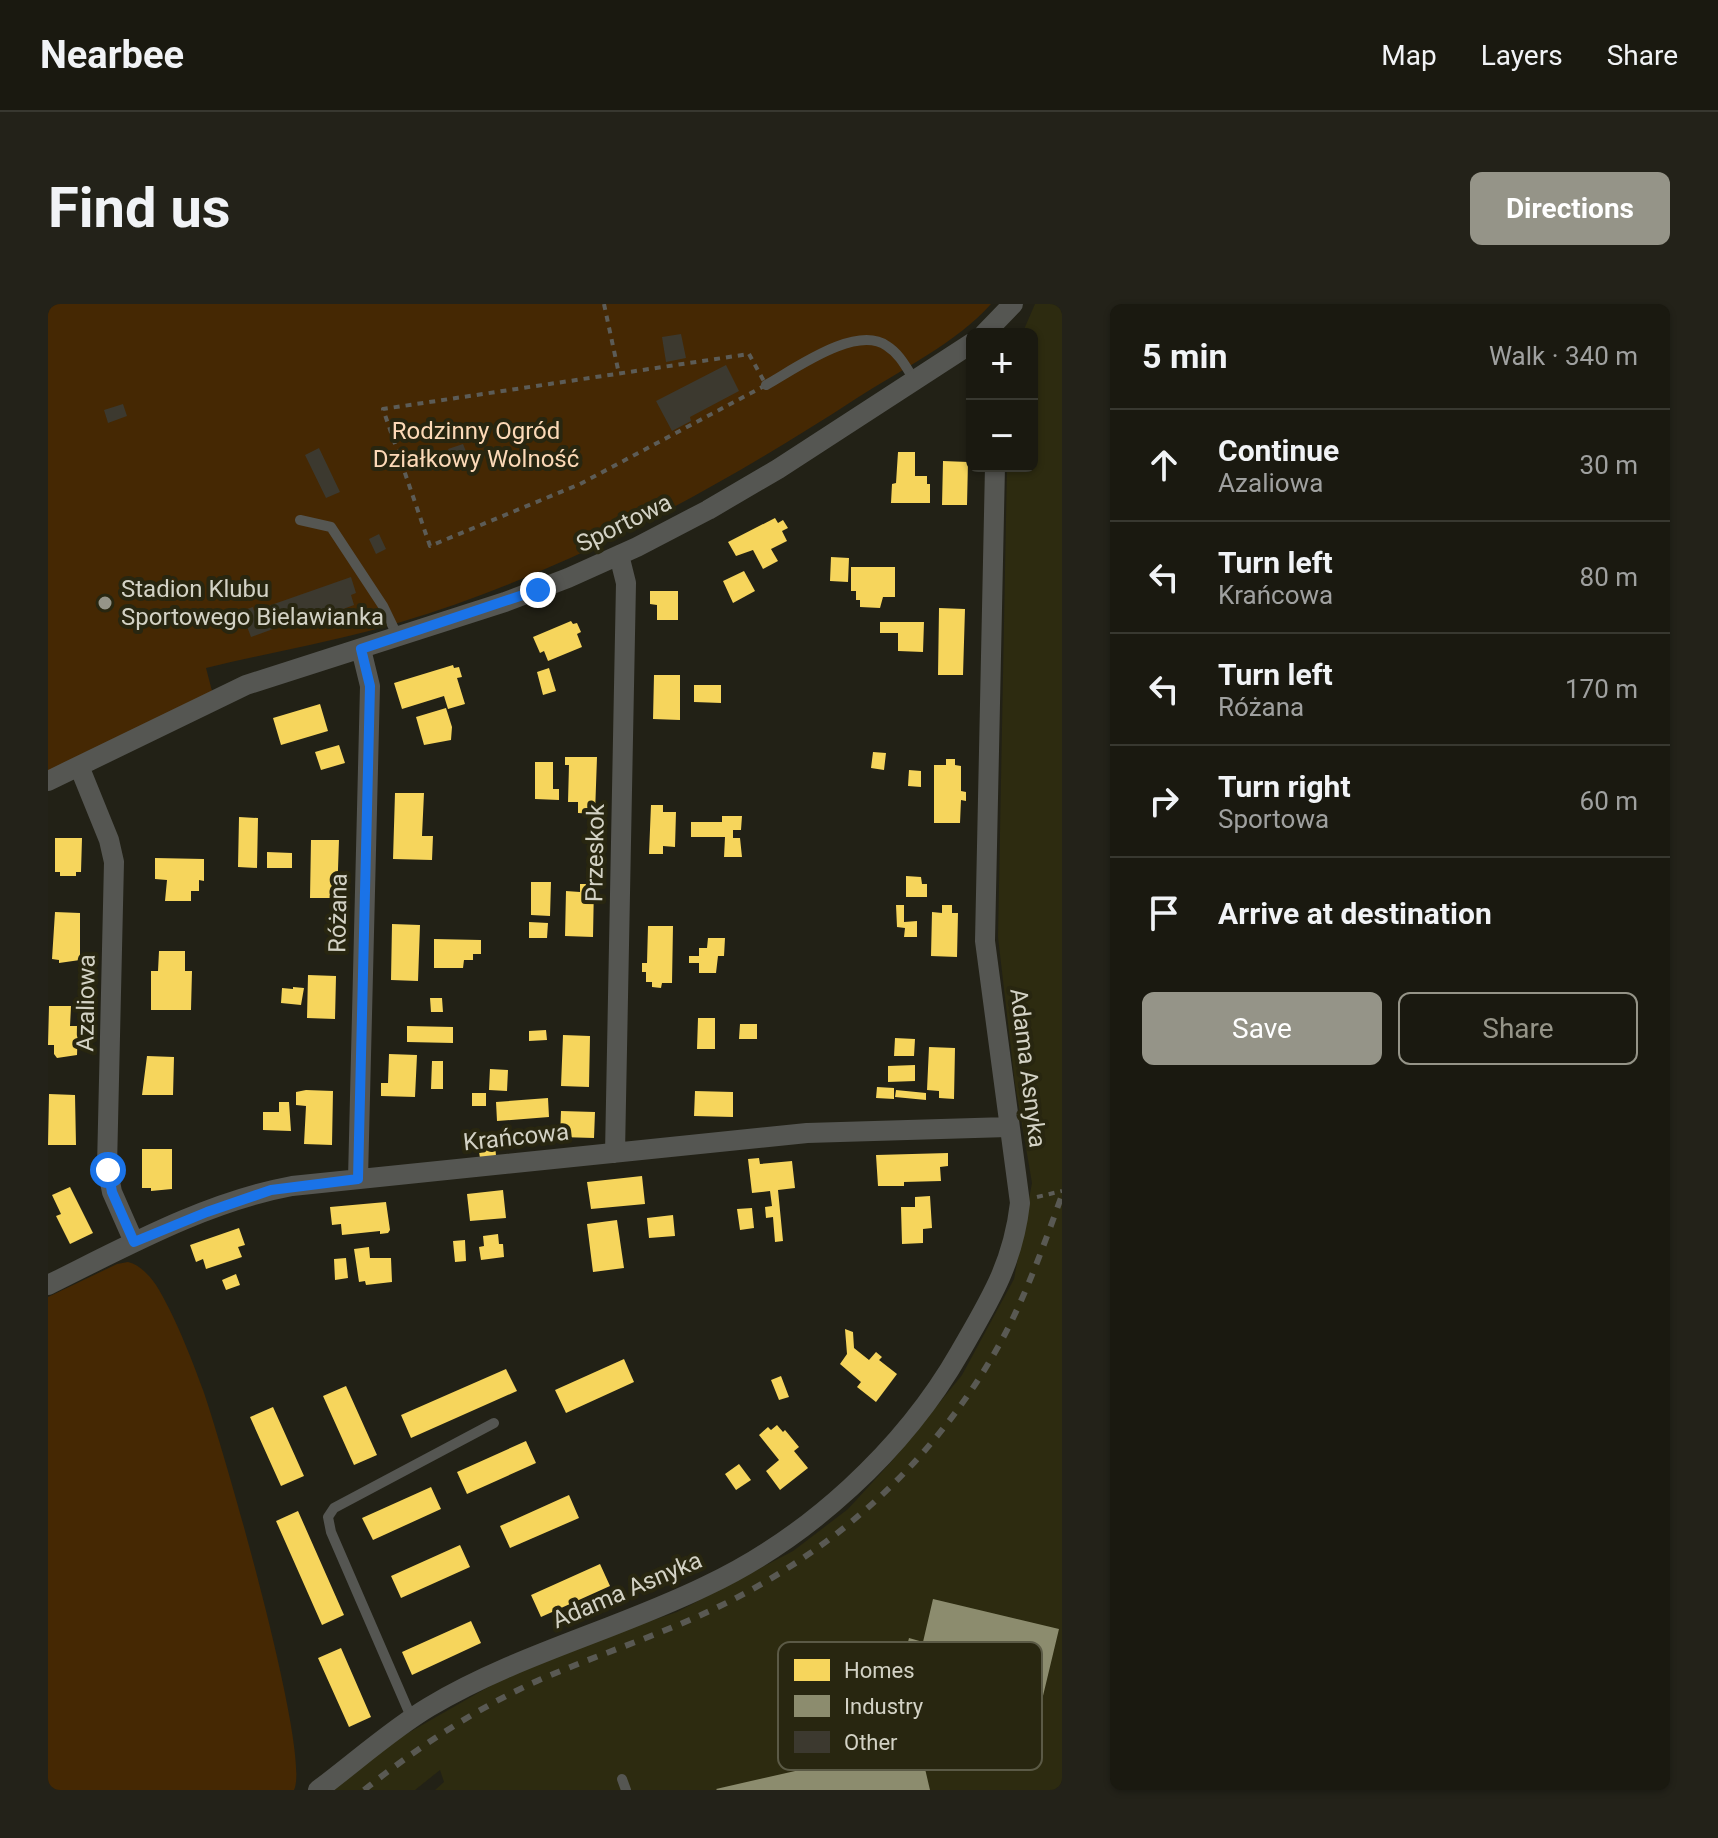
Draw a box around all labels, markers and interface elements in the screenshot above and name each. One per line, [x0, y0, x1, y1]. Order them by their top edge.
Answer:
text: Nearbee [40, 33, 184, 77]
text: Map [1381, 39, 1437, 72]
text: Layers [1481, 39, 1563, 72]
text: Share [1607, 39, 1678, 72]
button: Directions [1470, 172, 1670, 245]
text: Find us [48, 175, 231, 241]
map controls [966, 328, 1038, 472]
button: + [966, 328, 1038, 400]
text: 5 min [1142, 336, 1227, 376]
text: Walk · 340 m [1489, 341, 1638, 371]
button: − [966, 400, 1038, 472]
park label: Rodzinny Ogród Działkowy Wolność [373, 417, 579, 473]
text: Continue [1218, 433, 1339, 468]
icon: ahead [1142, 443, 1186, 487]
text: 30 m [1580, 450, 1638, 480]
text: Azaliowa [1218, 468, 1323, 498]
street label: Sportowa [572, 488, 676, 558]
text: Turn left [1218, 545, 1333, 580]
icon: left [1142, 555, 1186, 599]
text: 80 m [1580, 562, 1638, 592]
route end [520, 572, 556, 608]
place label: Stadion Klubu Sportowego Bielawianka [121, 575, 384, 631]
text: Krańcowa [1218, 580, 1333, 610]
marker: Stadion Klubu Sportowego Bielawianka [96, 594, 114, 612]
text: Turn left [1218, 657, 1333, 692]
icon: left [1142, 667, 1186, 711]
text: 170 m [1565, 674, 1638, 704]
text: Różana [1218, 692, 1304, 722]
text: Turn right [1218, 769, 1351, 804]
icon: right [1142, 779, 1186, 823]
text: 60 m [1580, 786, 1638, 816]
street label: Przeskok [580, 803, 610, 902]
text: Sportowa [1218, 804, 1329, 834]
street label: Różana [323, 873, 353, 953]
icon: arrive [1142, 891, 1186, 935]
text: Arrive at destination [1218, 896, 1492, 931]
street label: Azaliowa [71, 954, 101, 1052]
street label: Adama Asnyka [1004, 987, 1052, 1149]
button: Save [1142, 992, 1382, 1065]
button: Share [1398, 992, 1638, 1065]
street label: Krańcowa [462, 1118, 570, 1156]
route start [90, 1152, 126, 1188]
street label: Adama Asnyka [548, 1546, 706, 1634]
legend [778, 1642, 1042, 1770]
text: Homes [844, 1658, 915, 1683]
text: Industry [844, 1694, 924, 1719]
text: Other [844, 1730, 898, 1755]

